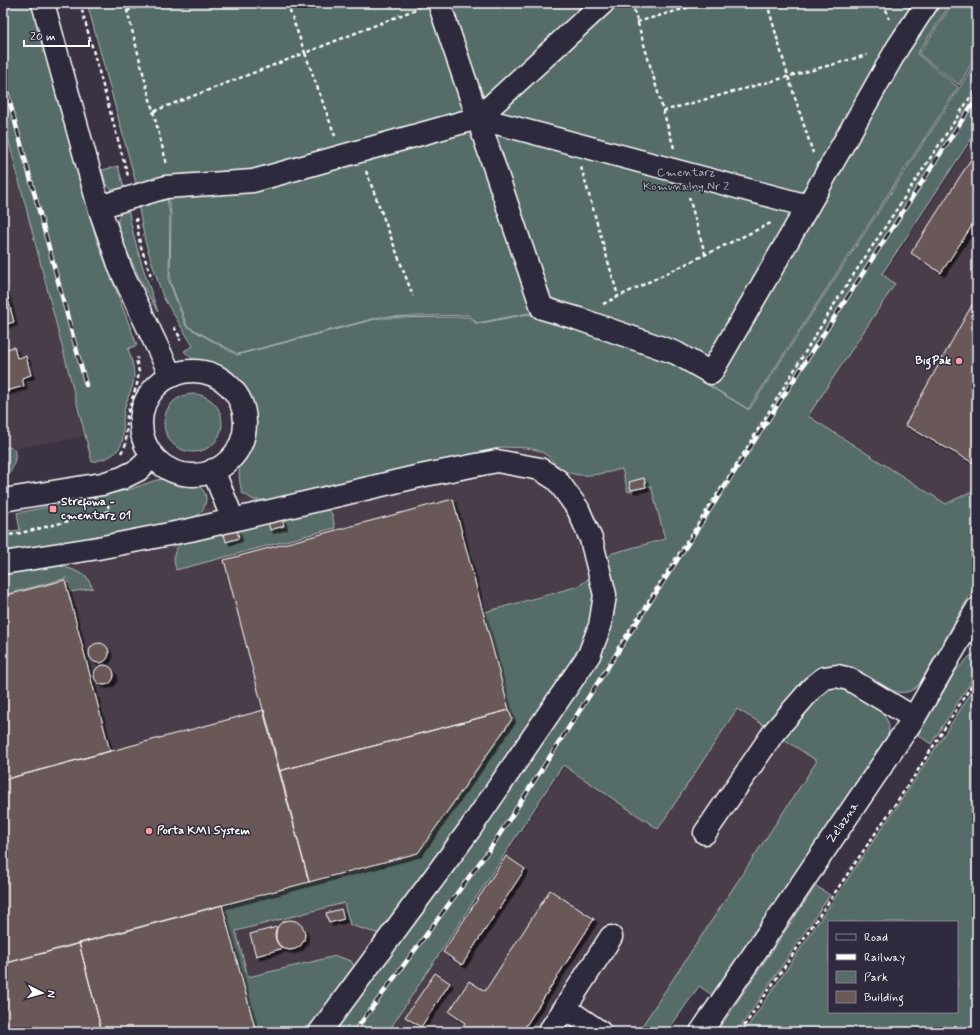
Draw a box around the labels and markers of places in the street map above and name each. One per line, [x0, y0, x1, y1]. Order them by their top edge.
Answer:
place label: BigPak [915, 353, 951, 370]
marker: BigPak [954, 356, 964, 366]
place label: Strefowa - cmentarz 01 [61, 494, 131, 524]
marker: Strefowa - cmentarz 01 [48, 504, 58, 514]
place label: Porta KMI System [157, 823, 250, 839]
marker: Porta KMI System [144, 826, 154, 836]

